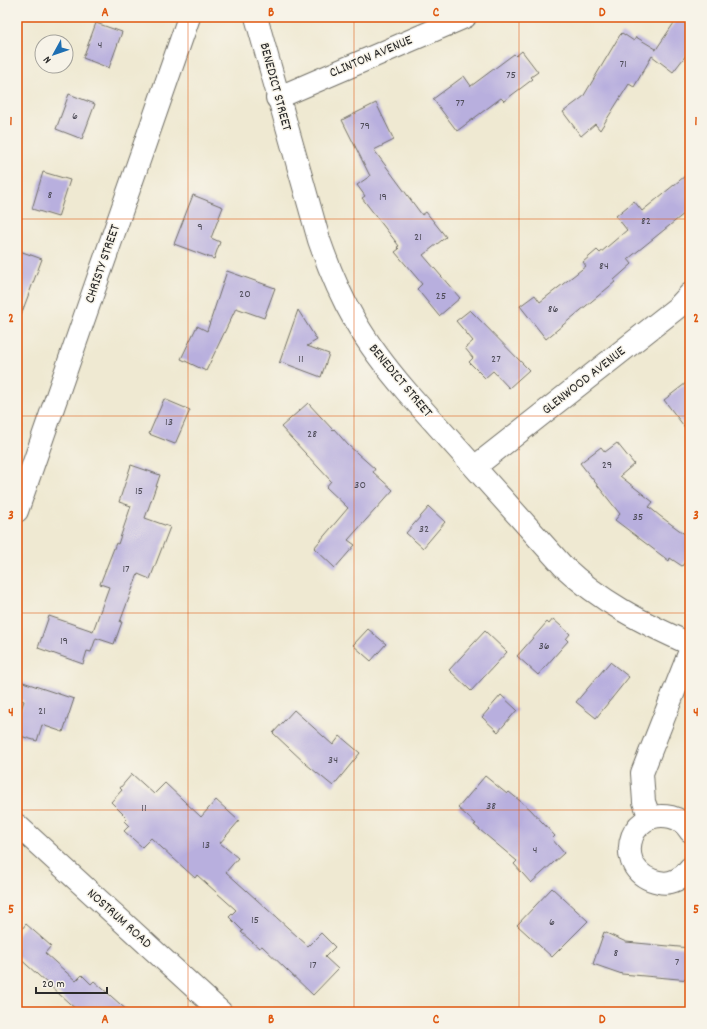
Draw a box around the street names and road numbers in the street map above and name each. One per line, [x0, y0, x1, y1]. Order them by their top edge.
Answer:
street label: CLINTON AVENUE [326, 30, 416, 83]
street label: BENEDICT STREET [254, 41, 296, 134]
street label: CHRISTY STREET [80, 221, 126, 306]
street label: BENEDICT STREET [363, 340, 437, 422]
street label: GLENWOOD AVENUE [538, 342, 631, 420]
street label: NOSTRUM ROAD [82, 884, 156, 954]

